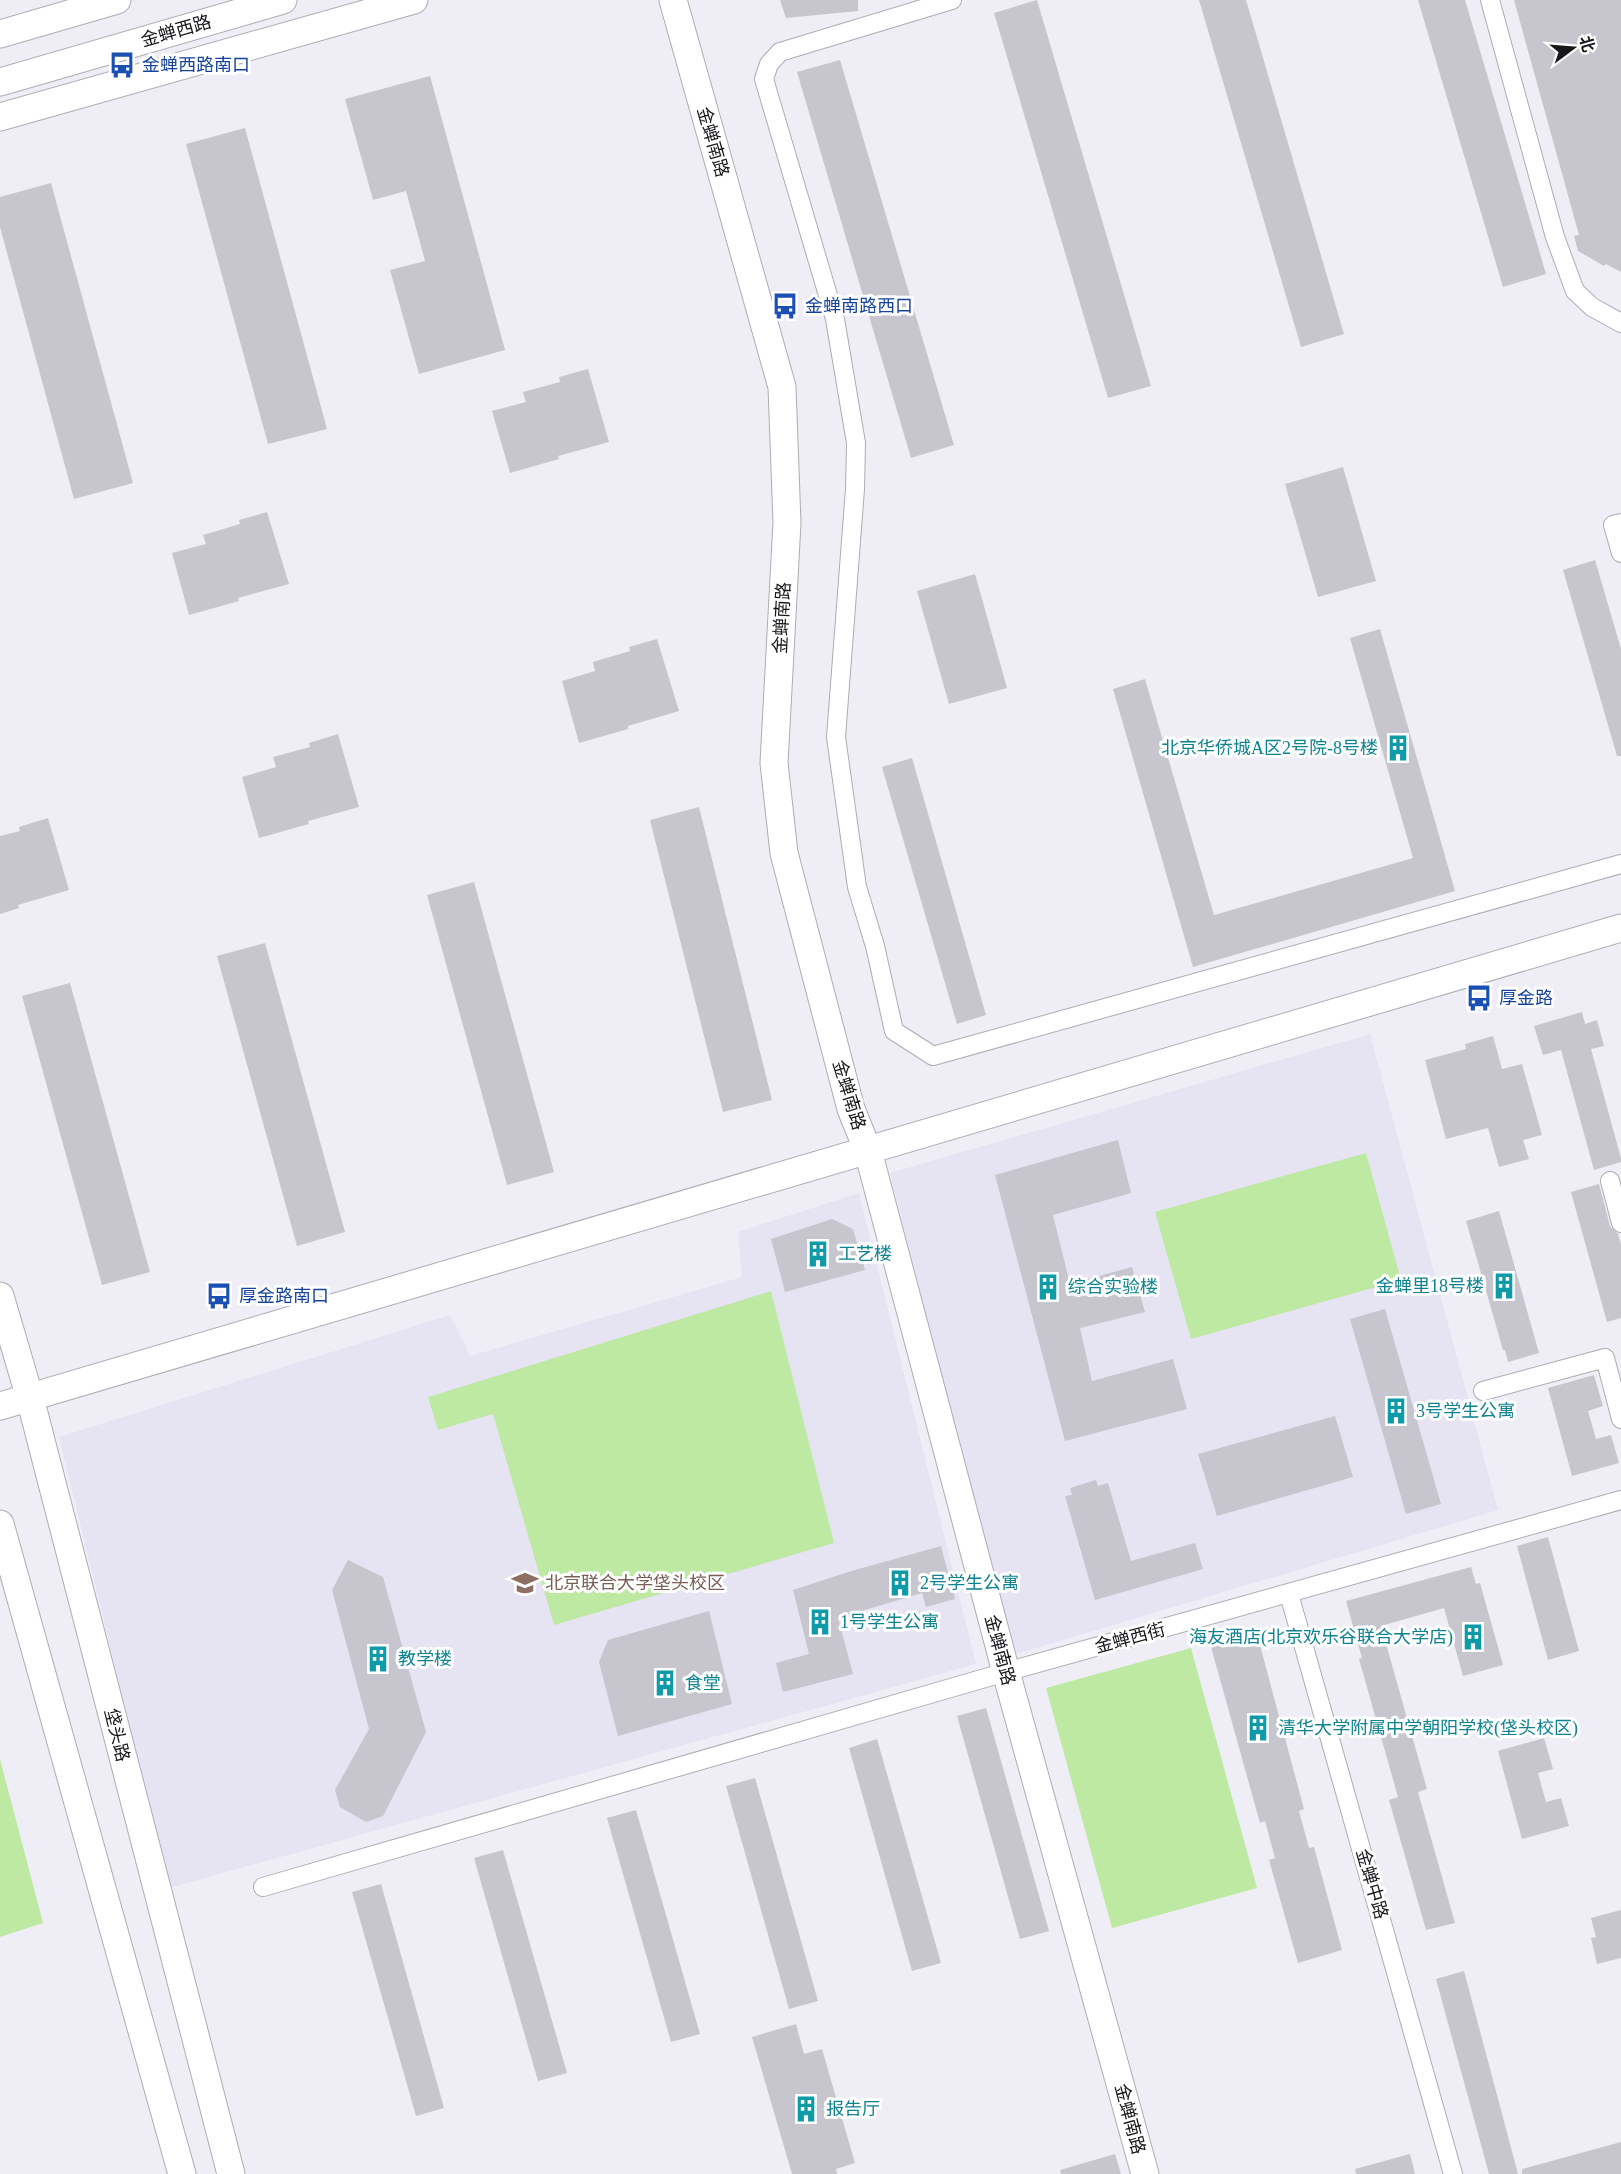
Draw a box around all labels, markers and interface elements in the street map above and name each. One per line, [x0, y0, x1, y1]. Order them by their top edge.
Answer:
street label: 金蝉西路 [139, 11, 213, 51]
north arrow [1543, 18, 1603, 78]
text: 北 [1577, 34, 1597, 54]
bus stop icon: 金蝉西路南口 [107, 50, 137, 80]
place label: 金蝉西路南口 [142, 55, 250, 75]
street label: 金蝉南路 [693, 105, 733, 179]
bus stop icon: 金蝉南路西口 [770, 291, 800, 321]
place label: 金蝉南路西口 [805, 296, 913, 316]
street label: 金蝉南路 [770, 582, 794, 654]
building icon: 北京华侨城A区2号院-8号楼 [1383, 733, 1413, 763]
place label: 北京华侨城A区2号院-8号楼 [1161, 738, 1378, 758]
bus stop icon: 厚金路 [1464, 983, 1494, 1013]
place label: 厚金路 [1499, 988, 1553, 1008]
street label: 金蝉南路 [829, 1058, 869, 1132]
building icon: 工艺楼 [803, 1239, 833, 1269]
place label: 工艺楼 [838, 1244, 892, 1264]
building icon: 金蝉里18号楼 [1489, 1271, 1519, 1301]
building icon: 综合实验楼 [1033, 1272, 1063, 1302]
place label: 金蝉里18号楼 [1376, 1276, 1484, 1296]
place label: 综合实验楼 [1068, 1277, 1158, 1297]
bus stop icon: 厚金路南口 [204, 1281, 234, 1311]
place label: 厚金路南口 [239, 1286, 329, 1306]
building icon: 3号学生公寓 [1381, 1396, 1411, 1426]
place label: 3号学生公寓 [1416, 1401, 1515, 1421]
school or university icon: 北京联合大学垡头校区 [510, 1568, 540, 1598]
building icon: 2号学生公寓 [885, 1568, 915, 1598]
place label: 北京联合大学垡头校区 [545, 1573, 725, 1593]
place label: 2号学生公寓 [920, 1573, 1019, 1593]
building icon: 1号学生公寓 [805, 1607, 835, 1637]
place label: 1号学生公寓 [840, 1612, 939, 1632]
street label: 金蝉南路 [981, 1613, 1019, 1687]
street label: 金蝉西街 [1093, 1619, 1167, 1657]
building icon: 海友酒店(北京欢乐谷联合大学店) [1458, 1622, 1488, 1652]
place label: 海友酒店(北京欢乐谷联合大学店) [1189, 1627, 1453, 1648]
building icon: 教学楼 [363, 1644, 393, 1674]
place label: 教学楼 [398, 1649, 452, 1669]
building icon: 食堂 [650, 1668, 680, 1698]
place label: 食堂 [685, 1673, 721, 1693]
street label: 垡头路 [101, 1706, 133, 1764]
building icon: 清华大学附属中学朝阳学校(垡头校区) [1243, 1713, 1273, 1743]
place label: 清华大学附属中学朝阳学校(垡头校区) [1278, 1718, 1578, 1739]
street label: 金蝉中路 [1352, 1847, 1392, 1921]
street label: 金蝉南路 [1111, 2082, 1149, 2156]
building icon: 报告厅 [791, 2094, 821, 2124]
place label: 报告厅 [826, 2099, 880, 2119]

